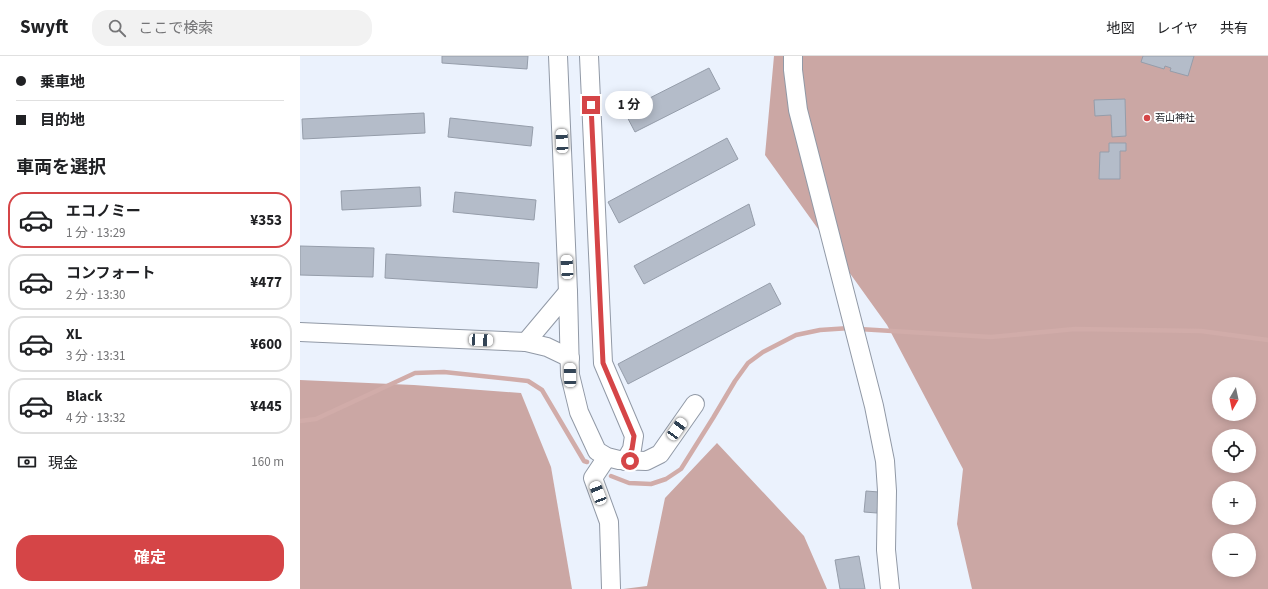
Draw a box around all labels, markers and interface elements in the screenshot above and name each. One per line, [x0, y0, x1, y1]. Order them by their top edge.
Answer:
search box [92, 10, 372, 46]
text: Swyft [20, 14, 68, 41]
icon: search [106, 17, 128, 39]
text: ここで検索 [138, 18, 213, 39]
text: 地図 [1106, 19, 1134, 39]
text: レイヤ [1156, 19, 1198, 39]
text: 共有 [1220, 19, 1248, 39]
text: 乗車地 [40, 72, 85, 93]
callout: 1 分 [605, 91, 653, 119]
route end [582, 96, 600, 114]
text: 1 分 [618, 96, 640, 114]
text: 目的地 [40, 110, 85, 131]
place label: 若山神社 [1155, 111, 1195, 125]
marker: 若山神社 [1142, 113, 1152, 123]
car [555, 129, 569, 153]
text: 車両を選択 [16, 155, 106, 180]
text: エコノミー [66, 201, 141, 222]
icon: car [18, 202, 54, 238]
text: ¥353 [250, 210, 282, 231]
text: 1 分 · 13:29 [66, 224, 126, 242]
car [560, 255, 574, 279]
text: コンフォート [66, 263, 156, 284]
icon: car [18, 264, 54, 300]
text: ¥477 [250, 272, 282, 293]
text: 2 分 · 13:30 [66, 286, 126, 304]
text: XL [66, 324, 82, 345]
icon: car [18, 326, 54, 362]
car [469, 333, 493, 347]
text: ¥600 [250, 334, 282, 355]
text: 3 分 · 13:31 [66, 347, 126, 365]
car [564, 363, 576, 387]
north arrow [1212, 377, 1256, 421]
map controls [1212, 377, 1256, 577]
text: Black [66, 386, 103, 407]
icon: car [18, 388, 54, 424]
text: ¥445 [250, 396, 282, 417]
text: 4 分 · 13:32 [66, 409, 126, 427]
car [665, 416, 689, 442]
button: locate [1212, 429, 1256, 473]
icon: cash [16, 451, 38, 473]
route start [621, 452, 639, 470]
text: 現金 [48, 453, 78, 474]
text: 160 m [251, 453, 284, 471]
car [588, 480, 608, 506]
button: + [1212, 481, 1256, 525]
button: − [1212, 533, 1256, 577]
button: 確定 [16, 535, 284, 581]

